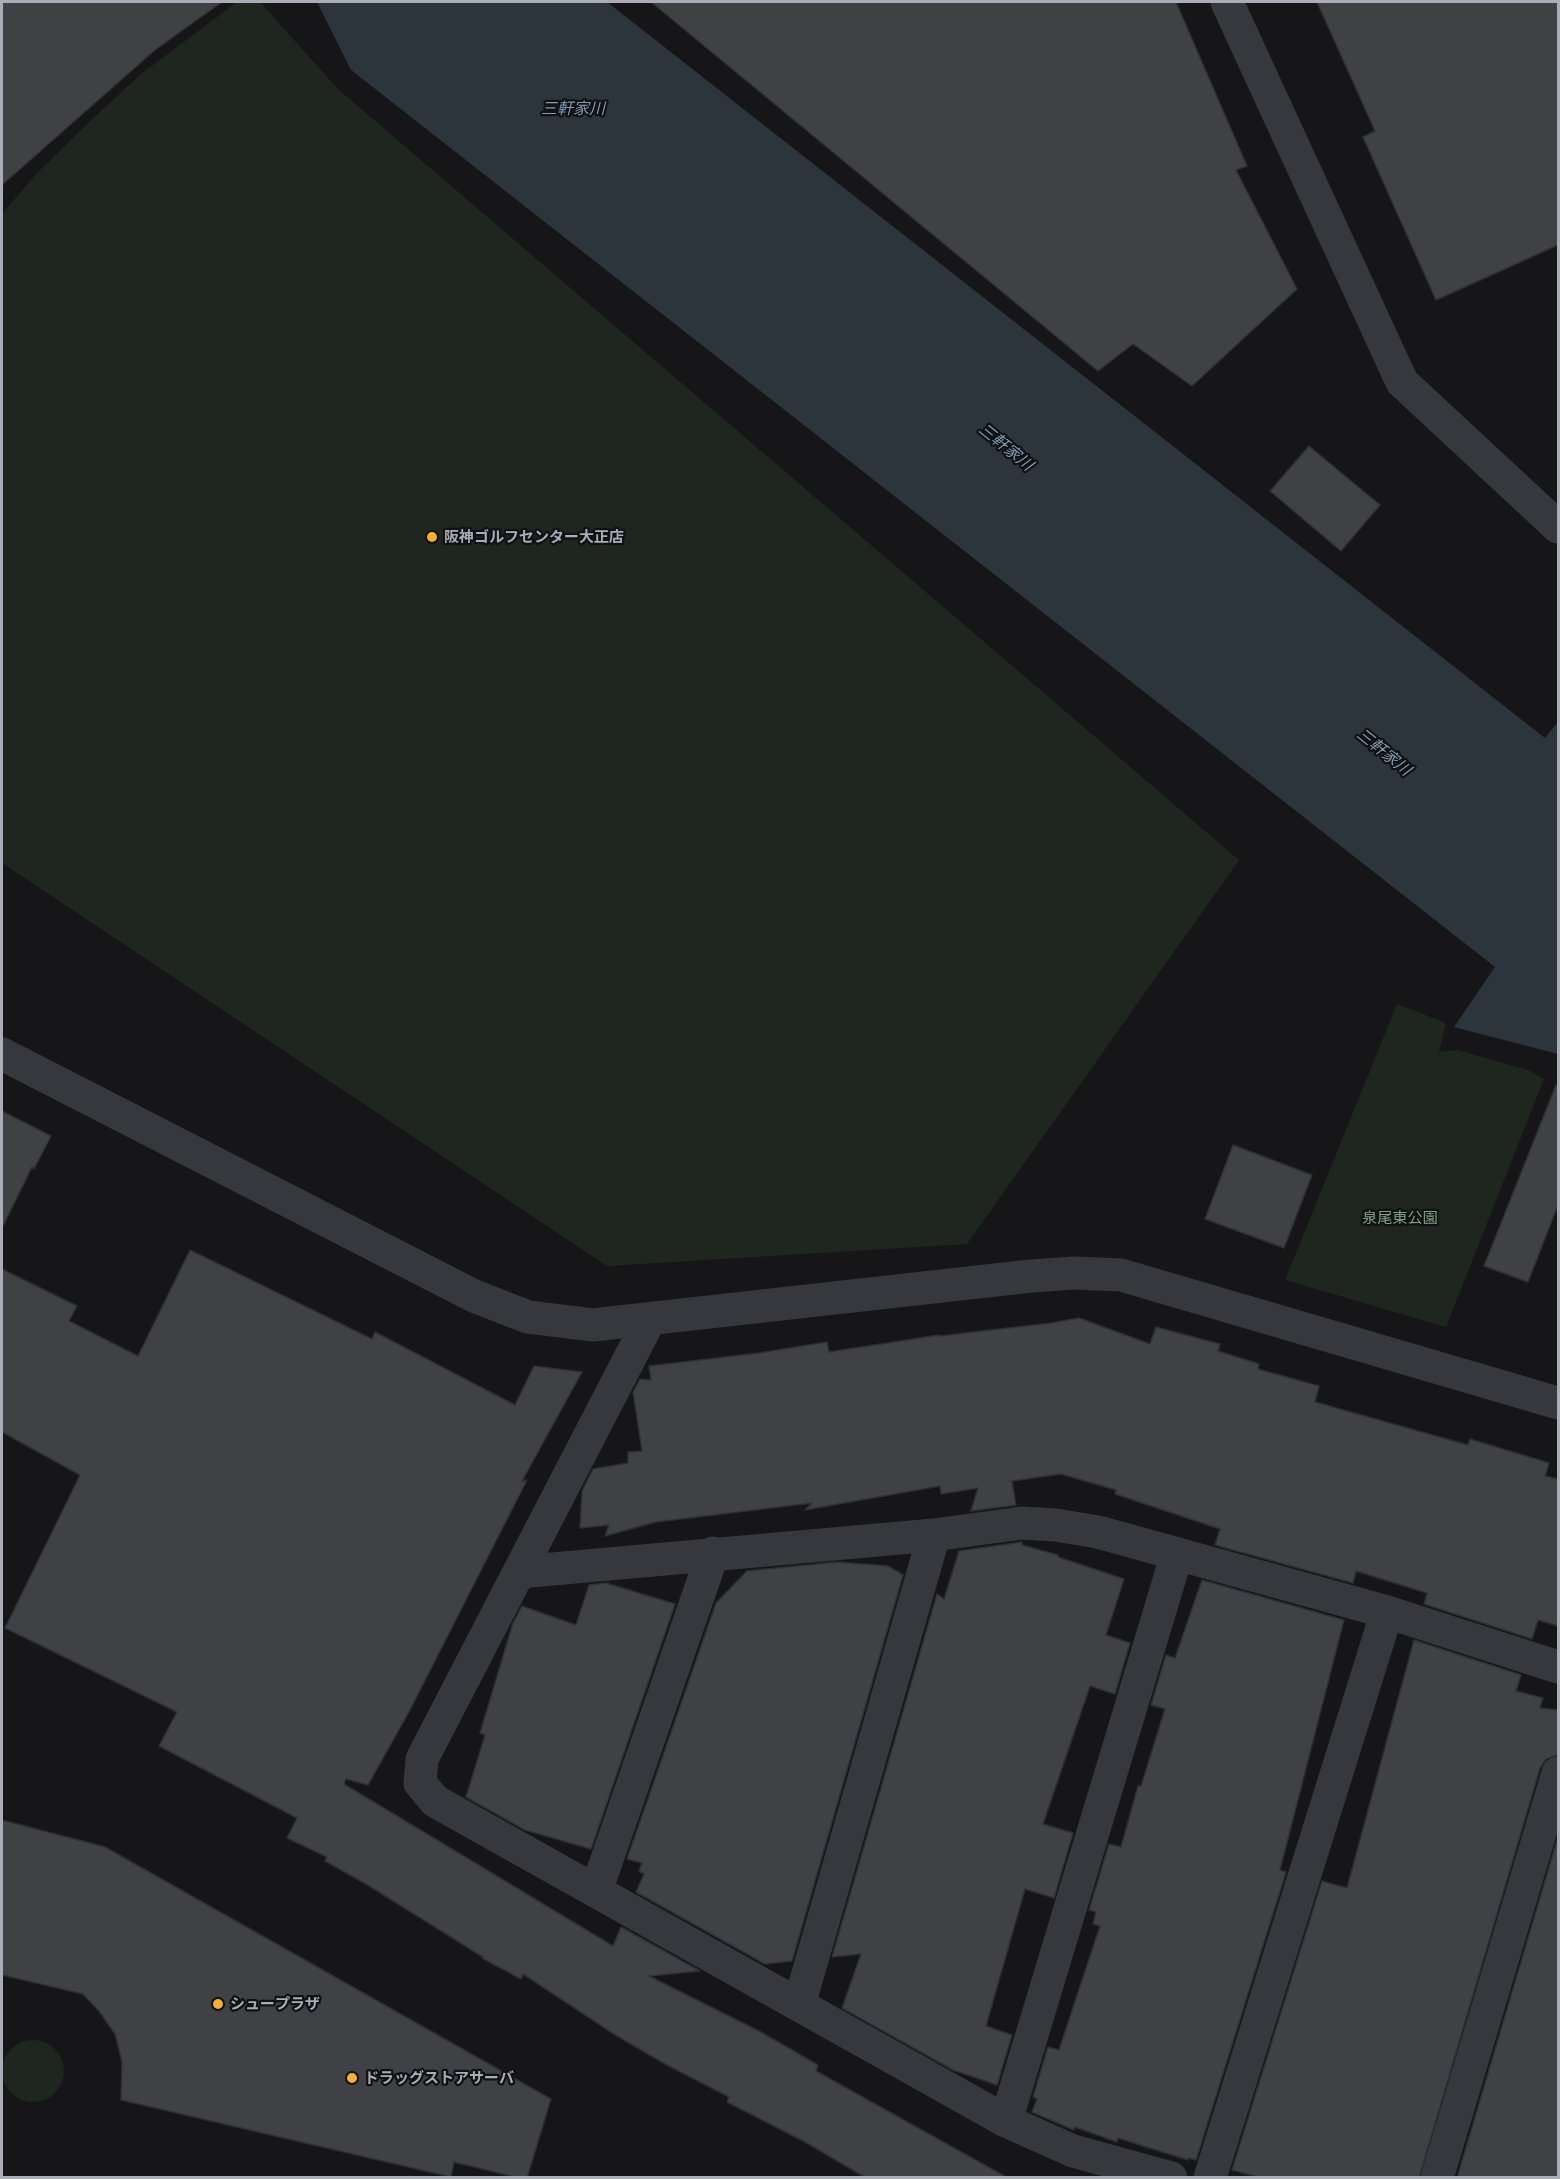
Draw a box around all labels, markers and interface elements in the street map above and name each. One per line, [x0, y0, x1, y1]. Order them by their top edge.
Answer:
water label: 三軒家川 [541, 99, 605, 119]
water label: 三軒家川 [975, 419, 1037, 475]
place label: 阪神ゴルフセンター大正店 [444, 528, 624, 546]
marker: 阪神ゴルフセンター大正店 [425, 530, 439, 544]
water label: 三軒家川 [1353, 724, 1415, 780]
park label: 泉尾東公園 [1363, 1209, 1437, 1227]
place label: シュープラザ [230, 1995, 320, 2013]
marker: シュープラザ [211, 1997, 225, 2011]
place label: ドラッグストアサーバ [364, 2069, 514, 2087]
marker: ドラッグストアサーバ [345, 2071, 359, 2085]

